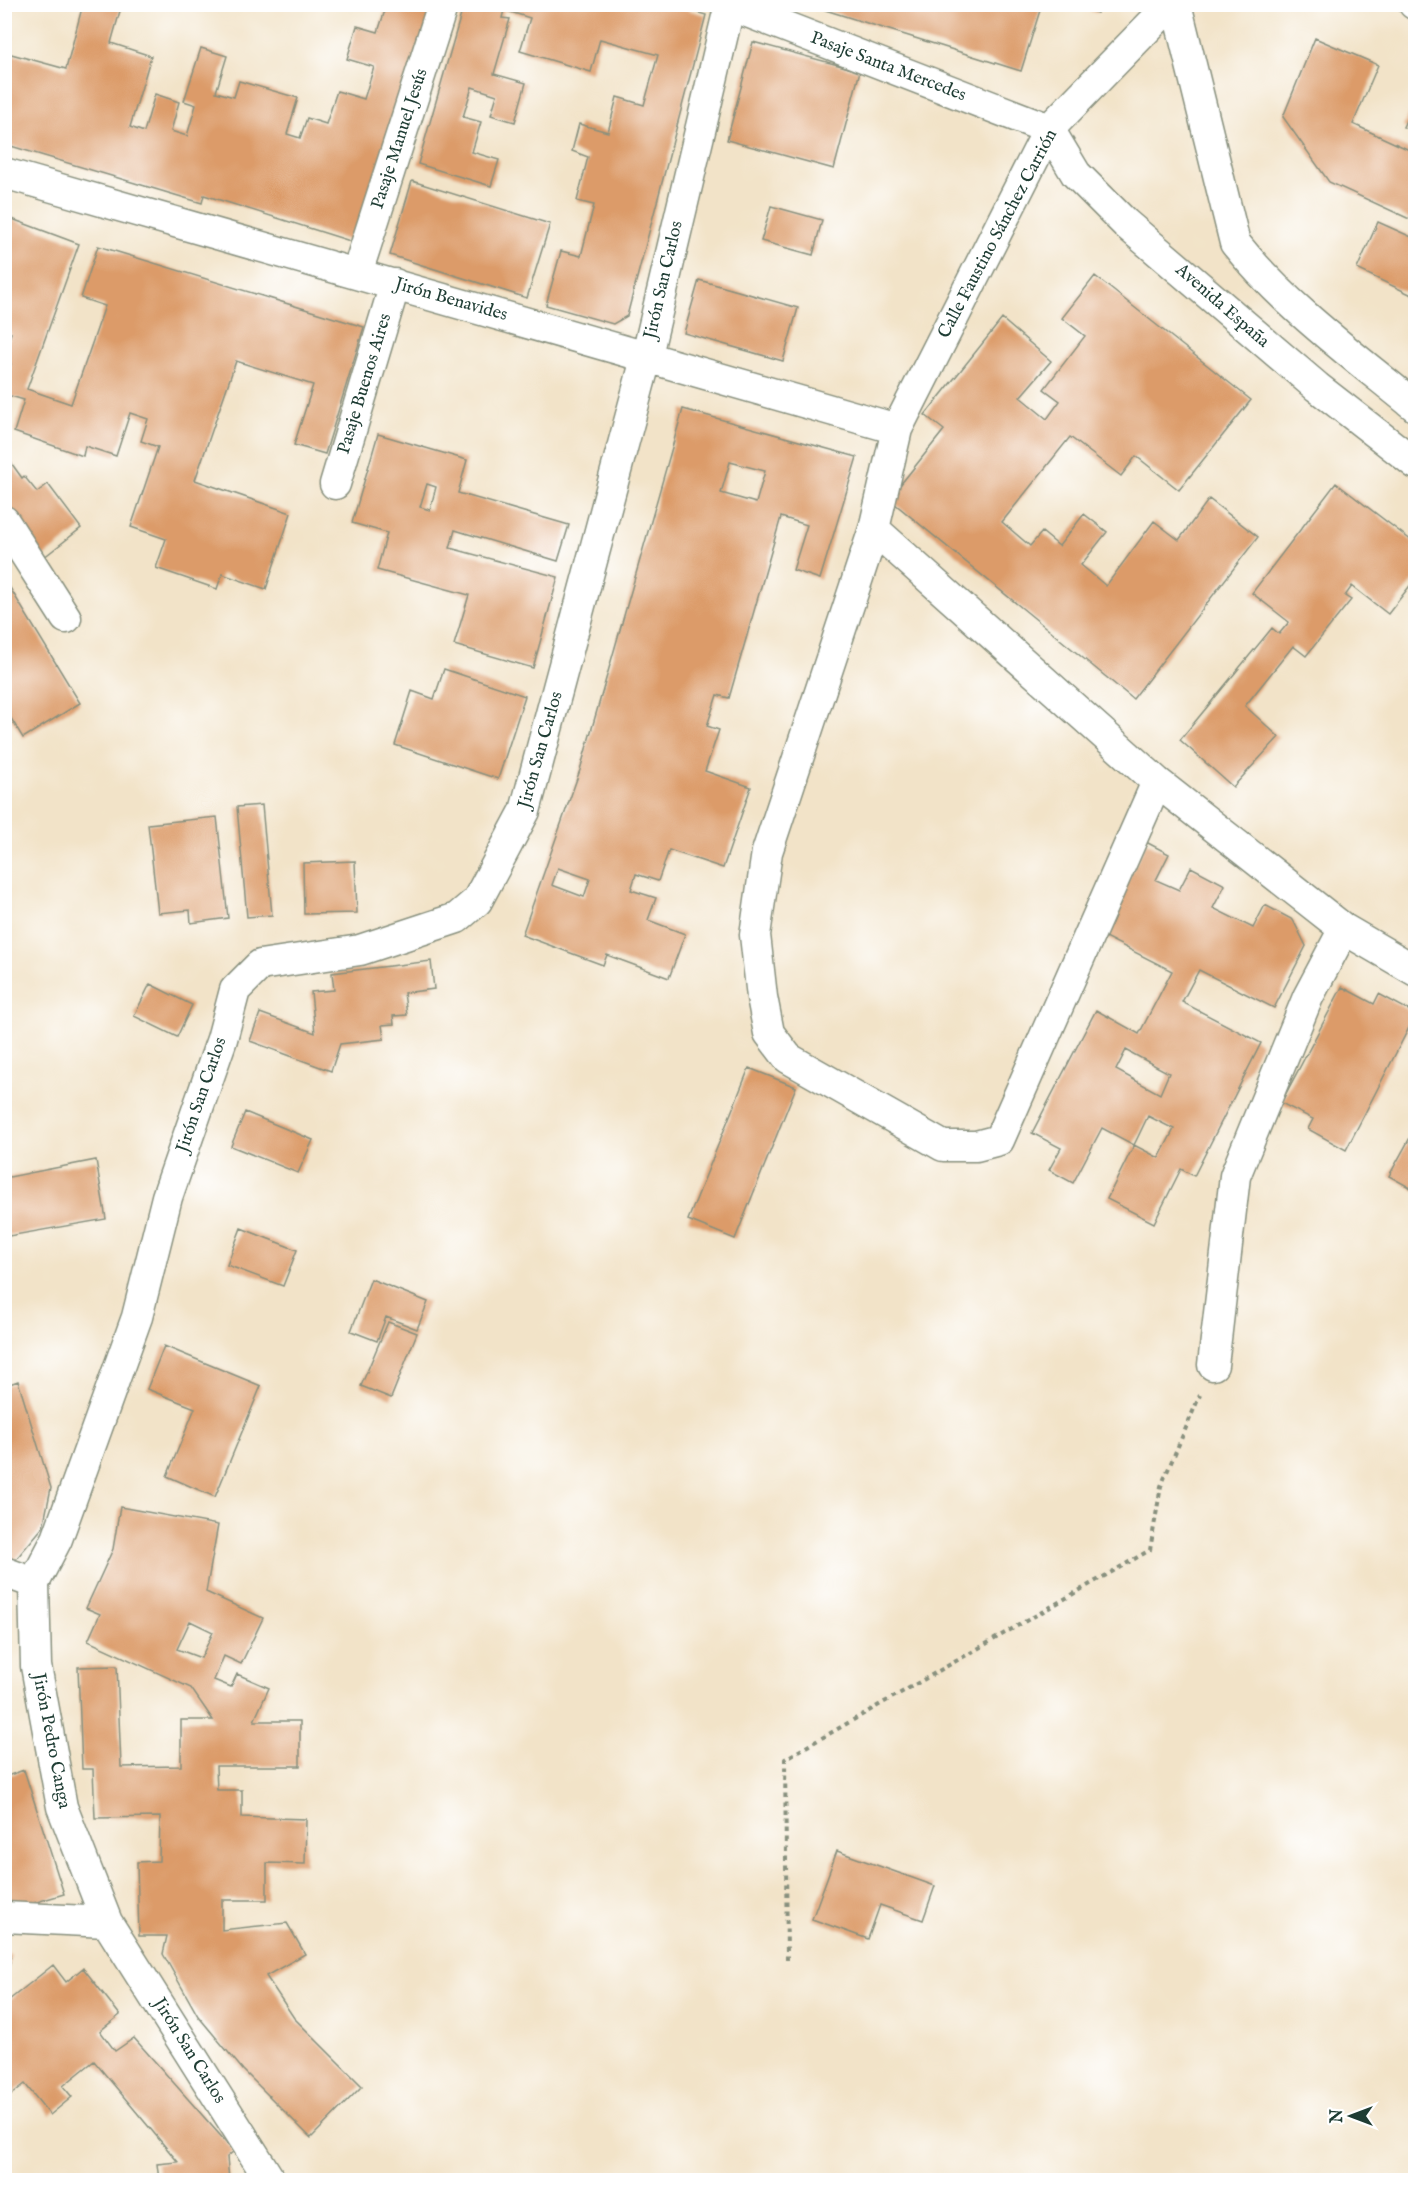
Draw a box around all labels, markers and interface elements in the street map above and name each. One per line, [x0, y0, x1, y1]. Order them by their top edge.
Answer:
street label: Pasaje Santa Mercedes [807, 27, 969, 107]
street label: Pasaje Manuel Jesús [366, 66, 434, 212]
street label: Calle Faustino Sánchez Carrión [933, 125, 1063, 343]
street label: Jirón San Carlos [639, 219, 689, 343]
street label: Avenida España [1169, 258, 1274, 353]
street label: Jirón Benavides [390, 272, 510, 327]
street label: Pasaje Buenos Aires [333, 311, 397, 457]
street label: Jirón San Carlos [513, 689, 569, 813]
street label: Jirón San Carlos [171, 1034, 232, 1158]
street label: Jirón Pedro Canga [26, 1669, 75, 1811]
street label: Jirón San Carlos [146, 1992, 231, 2108]
north arrow [1321, 2086, 1381, 2146]
text: N [1328, 2109, 1348, 2124]

